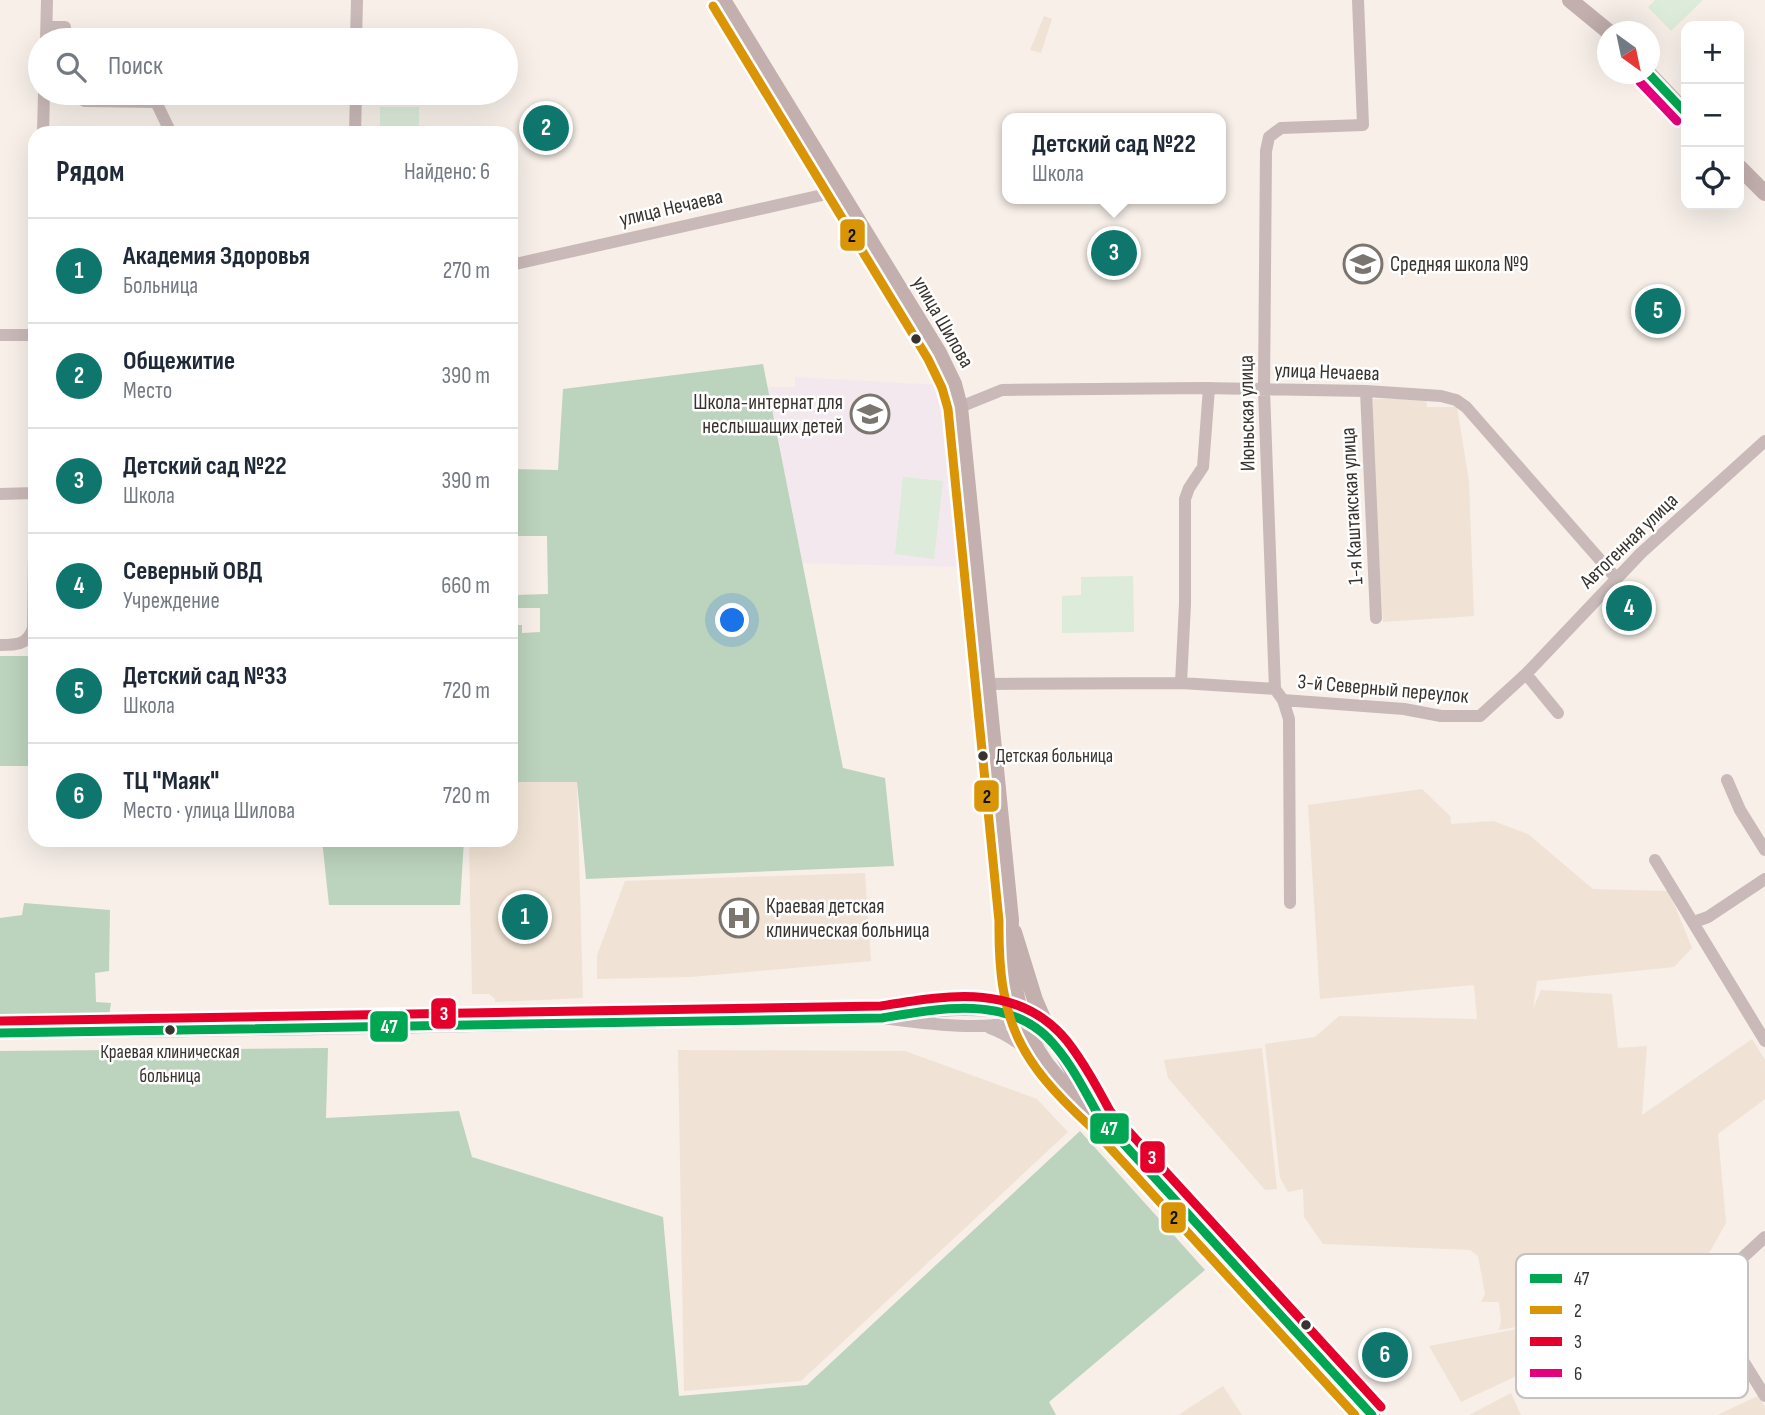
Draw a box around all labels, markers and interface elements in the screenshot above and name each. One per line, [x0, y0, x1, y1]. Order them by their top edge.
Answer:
north arrow [1597, 21, 1660, 84]
map controls [1681, 21, 1744, 210]
button: + [1681, 21, 1744, 84]
search box [28, 28, 518, 105]
icon: search [52, 48, 90, 86]
text: Поиск [108, 51, 163, 82]
button: − [1681, 84, 1744, 147]
pin: 2 [523, 102, 569, 154]
popup [1002, 113, 1226, 204]
text: Детский сад №22 [1032, 129, 1196, 160]
button: locate [1681, 147, 1744, 210]
text: Рядом [56, 154, 124, 190]
text: Найдено: 6 [404, 158, 490, 186]
text: Школа [1032, 160, 1084, 188]
street label: улица Нечаева [617, 184, 725, 232]
line badge: 2 [839, 218, 866, 252]
text: 2 [848, 225, 856, 248]
pin: 3 [1091, 227, 1137, 279]
text: Академия Здоровья [123, 241, 310, 272]
school or university icon: Средняя школа №9 [1342, 243, 1384, 285]
place label: Средняя школа №9 [1390, 252, 1529, 277]
text: 1 [74, 257, 84, 285]
text: 270 m [443, 257, 490, 285]
text: Больница [123, 272, 198, 300]
street label: улица Шилова [907, 272, 979, 372]
pin: 5 [1635, 285, 1681, 337]
unlabelled marker [909, 332, 923, 346]
text: Общежитие [123, 346, 235, 377]
street label: Июньская улица [1233, 355, 1261, 471]
street label: улица Нечаева [1274, 358, 1380, 386]
text: 2 [74, 362, 84, 390]
text: 390 m [441, 362, 490, 390]
text: Место [123, 377, 172, 405]
place label: Школа-интернат для неслышащих детей [693, 390, 843, 439]
school or university icon: Школа-интернат для неслышащих детей [849, 393, 891, 435]
street label: 1-я Каштакская улица [1335, 427, 1369, 585]
text: Детский сад №22 [123, 451, 287, 482]
text: 3 [74, 467, 84, 495]
text: 390 m [441, 467, 490, 495]
text: Школа [123, 482, 175, 510]
street label: Автогенная улица [1574, 488, 1683, 595]
text: Северный ОВД [123, 556, 262, 587]
text: 4 [74, 572, 84, 600]
text: 660 m [441, 572, 490, 600]
pin: 4 [1606, 582, 1652, 634]
text: Учреждение [123, 587, 220, 615]
your location [715, 603, 749, 637]
text: Детский сад №33 [123, 661, 287, 692]
street label: 3-й Северный переулок [1296, 669, 1470, 709]
text: 5 [74, 677, 84, 705]
text: 720 m [443, 677, 490, 705]
text: Школа [123, 692, 175, 720]
place label: Детская больница [996, 745, 1113, 768]
marker: Детская больница [976, 749, 990, 763]
text: ТЦ "Маяк" [123, 766, 219, 797]
line badge: 2 [973, 779, 1000, 813]
text: 6 [74, 782, 84, 810]
text: 720 m [443, 782, 490, 810]
text: 2 [983, 786, 991, 809]
text: Место · улица Шилова [123, 797, 295, 825]
pin: 1 [502, 891, 548, 943]
place label: Краевая детская клиническая больница [766, 894, 930, 943]
hospital icon: Краевая детская клиническая больница [718, 897, 760, 939]
line badge: 3 [430, 997, 457, 1030]
text: 3 [440, 1003, 448, 1026]
line badge: 47 [369, 1010, 409, 1043]
text: 47 [381, 1016, 398, 1039]
marker: Краевая клиническая больница [163, 1023, 177, 1037]
place label: Краевая клиническая больница [100, 1041, 240, 1088]
line badge: 47 [1089, 1112, 1130, 1145]
text: 47 [1101, 1118, 1118, 1141]
line badge: 3 [1139, 1140, 1166, 1174]
text: 3 [1148, 1147, 1156, 1170]
line badge: 2 [1160, 1201, 1187, 1234]
text: 2 [1170, 1207, 1178, 1230]
legend [1516, 1254, 1748, 1398]
text: 47 [1574, 1268, 1590, 1291]
text: 2 [1574, 1300, 1582, 1323]
unlabelled marker [1299, 1318, 1313, 1332]
pin: 6 [1362, 1329, 1408, 1381]
text: 3 [1574, 1331, 1582, 1354]
text: 6 [1574, 1363, 1582, 1386]

